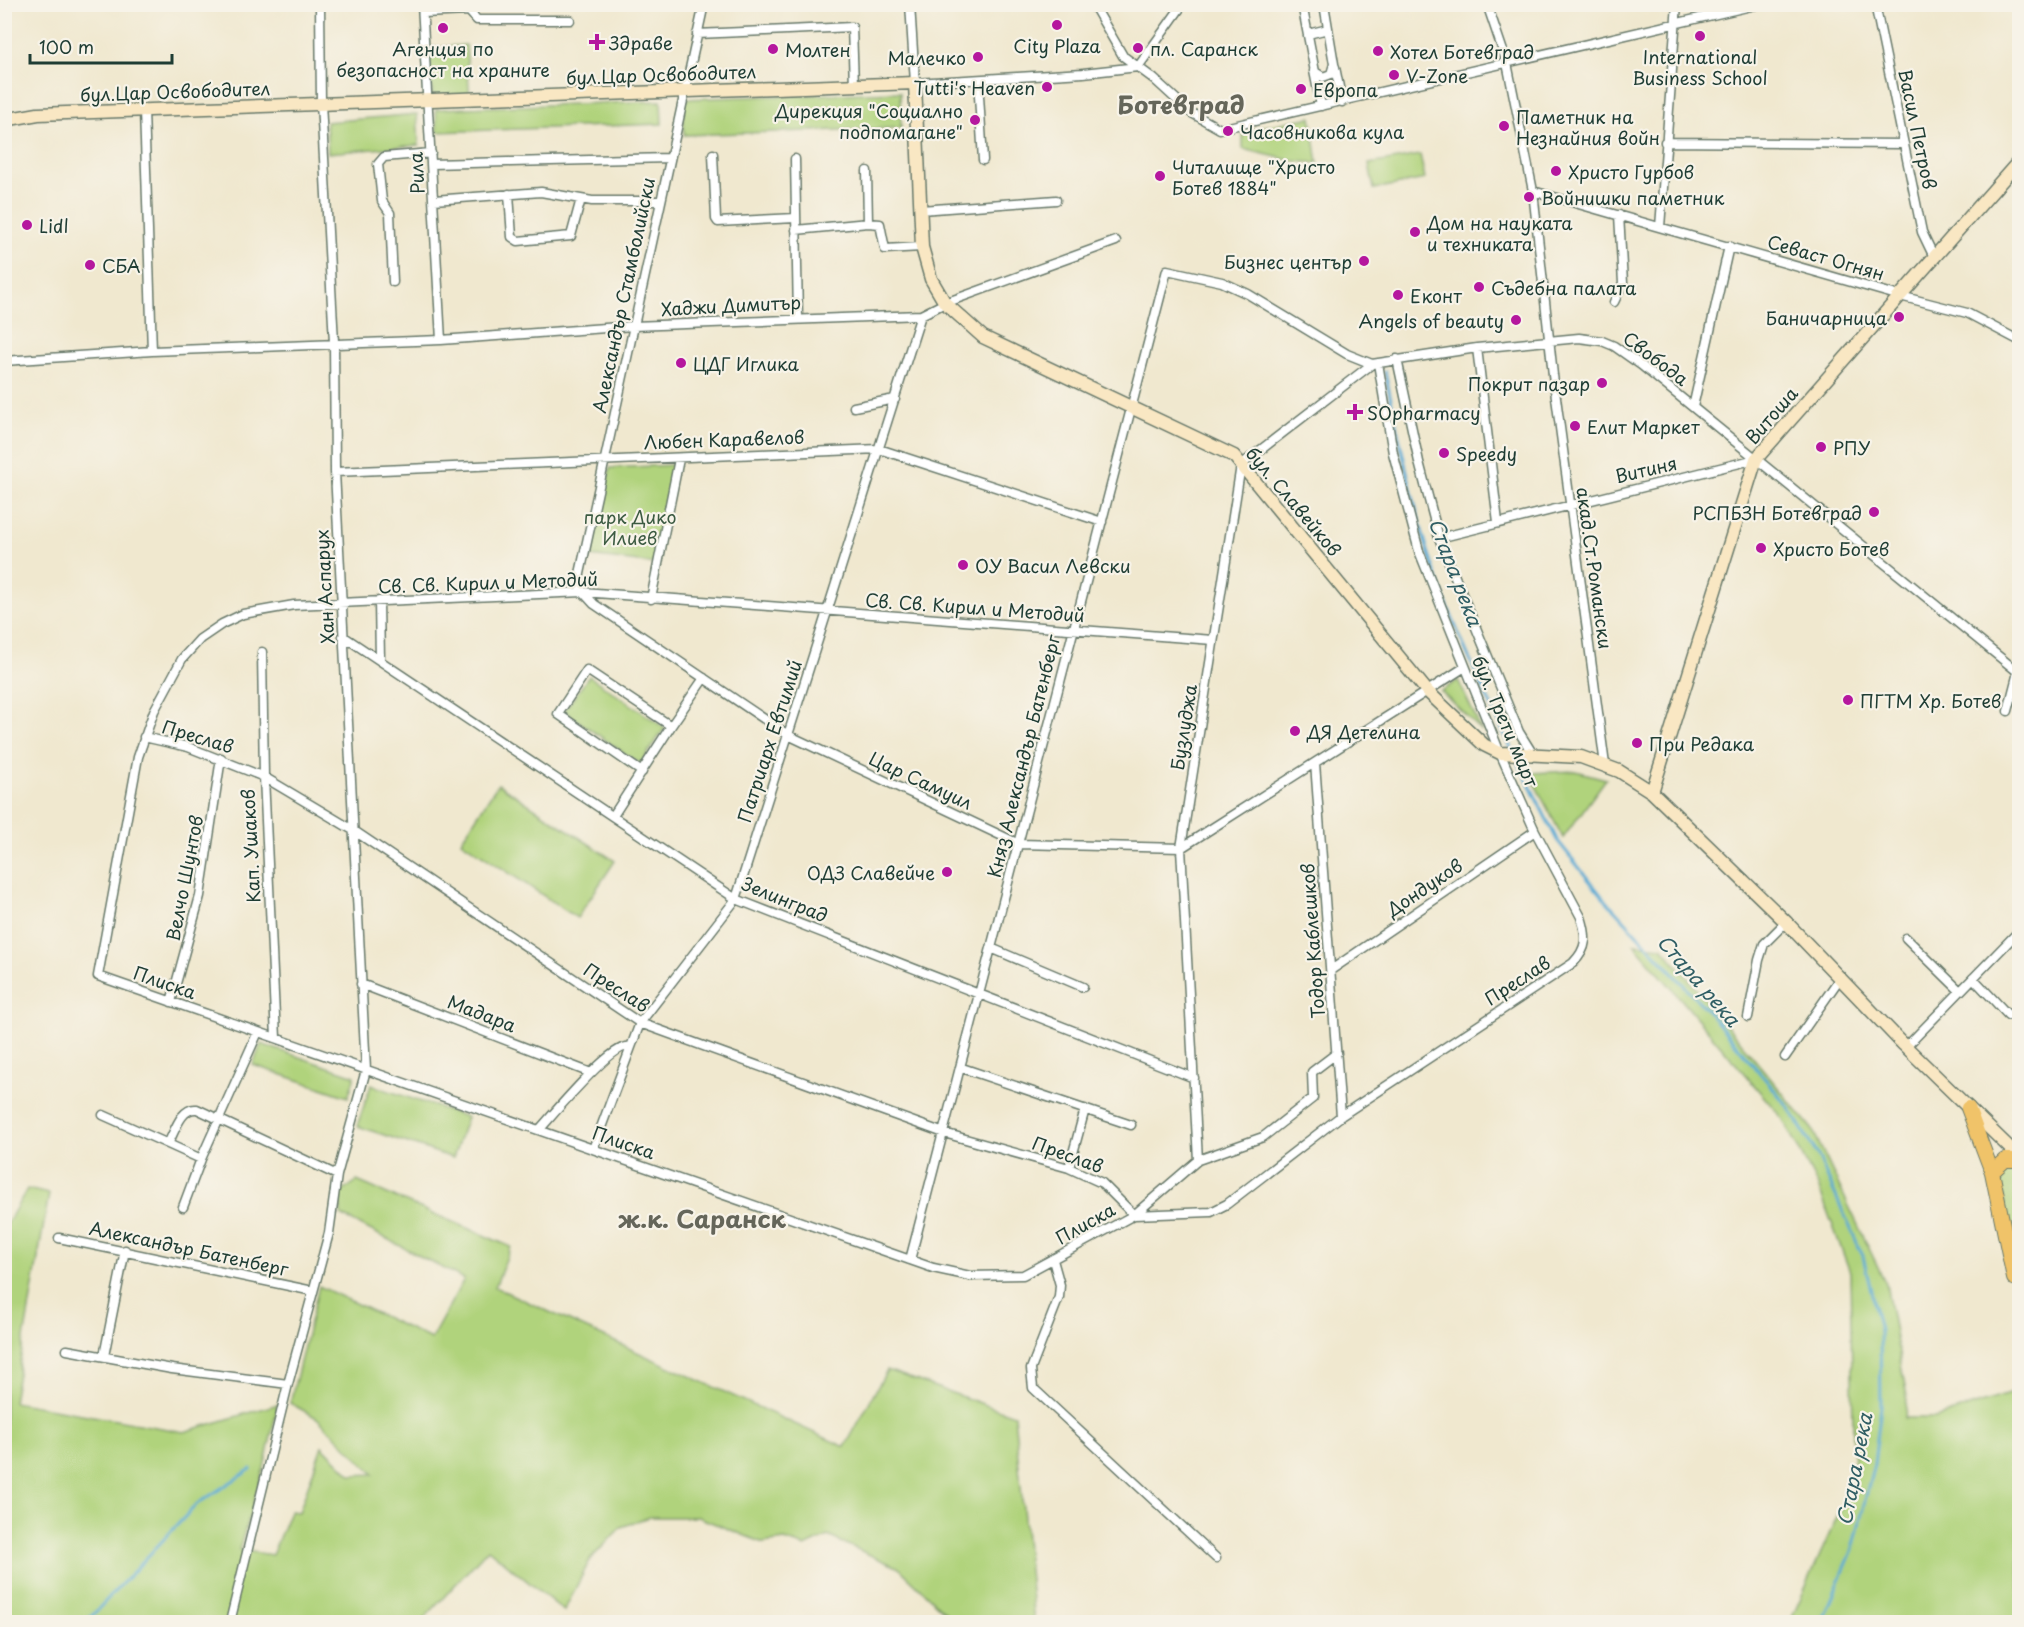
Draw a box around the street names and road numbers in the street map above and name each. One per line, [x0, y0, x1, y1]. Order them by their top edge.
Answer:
street label: бул.Цар Освободител [566, 57, 756, 91]
street label: Васил Петров [1892, 66, 1944, 192]
street label: бул.Цар Освободител [80, 74, 270, 108]
street label: Рила [401, 151, 431, 195]
street label: Александър Стамболийски [585, 175, 661, 415]
street label: Севаст Огнян [1764, 227, 1888, 287]
street label: Хаджи Димитър [660, 288, 802, 322]
street label: Свобода [1618, 324, 1695, 392]
street label: Витоша [1738, 380, 1804, 450]
street label: Любен Каравелов [643, 423, 805, 455]
street label: бул. Славейков [1240, 440, 1348, 562]
street label: Витиня [1612, 449, 1680, 489]
street label: акад.Ст.Романски [1570, 485, 1620, 651]
street label: Хан Аспарух [308, 529, 340, 645]
street label: Св. Св. Кирил и Методий [378, 565, 598, 599]
street label: Св. Св. Кирил и Методий [864, 586, 1086, 628]
street label: Княз Александър Батенберг [980, 631, 1067, 880]
street label: бул. Трети март [1466, 651, 1546, 791]
street label: Патриарх Евтимий [730, 656, 808, 826]
street label: Бузлуджа [1163, 682, 1203, 772]
street label: Преслав [159, 712, 237, 760]
street label: Цар Самуил [865, 744, 977, 816]
street label: Кап. Ушаков [234, 788, 266, 904]
street label: Велчо Шунтов [159, 813, 209, 943]
street label: Дондуков [1380, 851, 1468, 923]
street label: Тодор Каблешков [1293, 862, 1331, 1020]
street label: Зелинград [738, 870, 832, 928]
street label: Преслав [1479, 949, 1555, 1011]
street label: Преслав [579, 956, 655, 1018]
street label: Плиска [130, 959, 201, 1006]
street label: Мадара [444, 988, 521, 1039]
street label: Плиска [589, 1119, 660, 1166]
street label: Преслав [1029, 1129, 1107, 1179]
street label: Плиска [1050, 1195, 1120, 1250]
street label: Александър Батенберг [87, 1214, 292, 1282]

